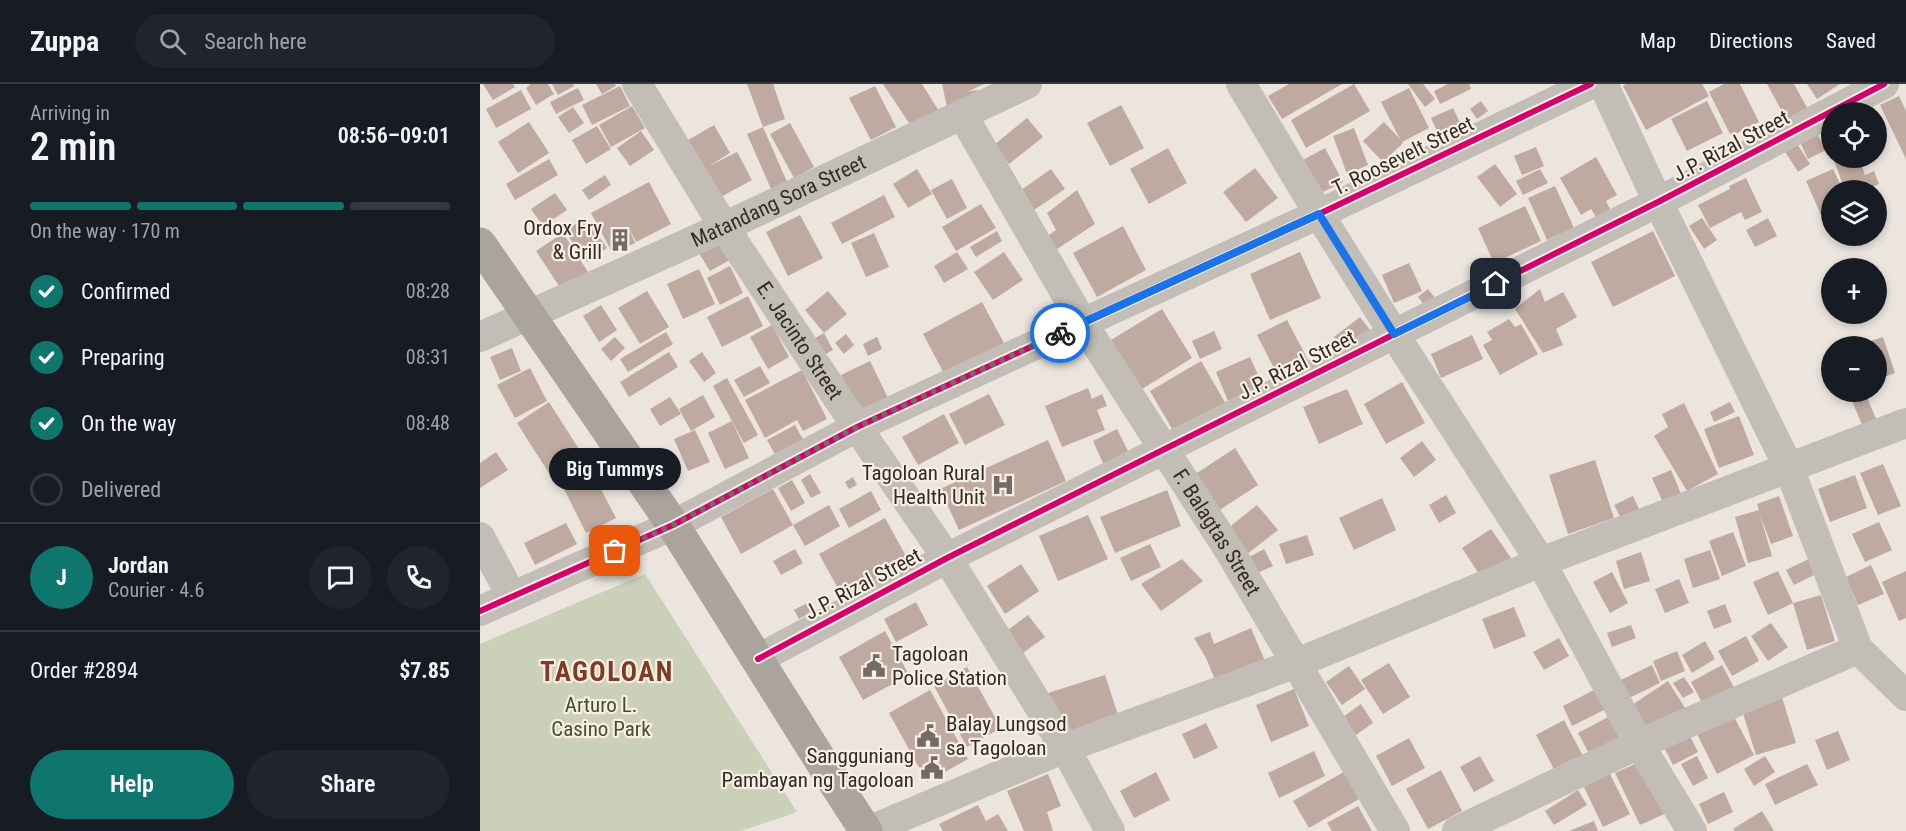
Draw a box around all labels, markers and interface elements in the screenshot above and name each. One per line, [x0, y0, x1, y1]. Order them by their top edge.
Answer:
search box [135, 14, 555, 68]
text: Zuppa [30, 25, 99, 58]
icon: search [156, 25, 189, 58]
text: Search here [204, 29, 307, 54]
text: Map [1640, 29, 1676, 53]
text: Directions [1709, 29, 1793, 53]
text: Saved [1826, 29, 1876, 53]
text: Arriving in [30, 101, 110, 125]
map controls [1821, 102, 1887, 402]
button: locate [1821, 102, 1887, 168]
street label: J.P. Rizal Street [1669, 105, 1793, 187]
street label: T. Roosevelt Street [1328, 111, 1478, 201]
text: 08:56–09:01 [338, 123, 450, 148]
text: 2 min [30, 124, 116, 170]
street label: Matandang Sora Street [688, 150, 870, 252]
button: layers [1821, 180, 1887, 246]
place label: Ordox Fry & Grill [523, 216, 602, 264]
text: On the way · 170 m [30, 219, 180, 243]
building icon: Ordox Fry & Grill [607, 227, 633, 253]
pin [1470, 258, 1521, 309]
button: + [1821, 258, 1887, 324]
icon: home [1479, 267, 1512, 300]
icon: check [30, 275, 63, 308]
street label: E. Jacinto Street [752, 277, 847, 404]
text: Confirmed [81, 279, 170, 304]
text: 08:28 [406, 279, 450, 303]
courier [1030, 303, 1090, 363]
icon: bike [1044, 317, 1077, 350]
street label: J.P. Rizal Street [1234, 325, 1360, 405]
button: − [1821, 336, 1887, 402]
icon: check [30, 341, 63, 374]
text: Preparing [81, 345, 165, 370]
text: 08:31 [406, 345, 450, 369]
icon: check [30, 407, 63, 440]
text: On the way [81, 411, 176, 436]
text: 08:48 [406, 411, 450, 435]
callout: Big Tummys [549, 449, 681, 491]
text: Big Tummys [566, 457, 664, 481]
place label: Tagoloan Rural Health Unit [862, 461, 985, 509]
street label: F. Balagtas Street [1168, 465, 1265, 600]
hospital icon: Tagoloan Rural Health Unit [990, 472, 1016, 498]
text: Delivered [81, 477, 161, 502]
pin [589, 525, 640, 576]
icon: bag [598, 534, 631, 567]
street label: J.P. Rizal Street [801, 543, 925, 625]
button: chat [309, 546, 372, 609]
button: phone [387, 546, 450, 609]
text: Jordan [108, 553, 169, 578]
text: J [56, 565, 67, 590]
text: Courier · 4.6 [108, 578, 204, 602]
place label: Tagoloan Police Station [892, 642, 1007, 690]
public building icon: Tagoloan Police Station [861, 653, 887, 679]
district label: TAGOLOAN [540, 656, 674, 688]
text: Order #2894 [30, 658, 138, 683]
text: $7.85 [399, 658, 450, 683]
park label: Arturo L. Casino Park [551, 693, 651, 741]
place label: Balay Lungsod sa Tagoloan [946, 712, 1067, 760]
public building icon: Balay Lungsod sa Tagoloan [915, 723, 941, 749]
place label: Sangguniang Pambayan ng Tagoloan [721, 744, 914, 792]
button: Help [30, 750, 234, 819]
button: Share [246, 750, 450, 819]
public building icon: Sangguniang Pambayan ng Tagoloan [919, 755, 945, 781]

